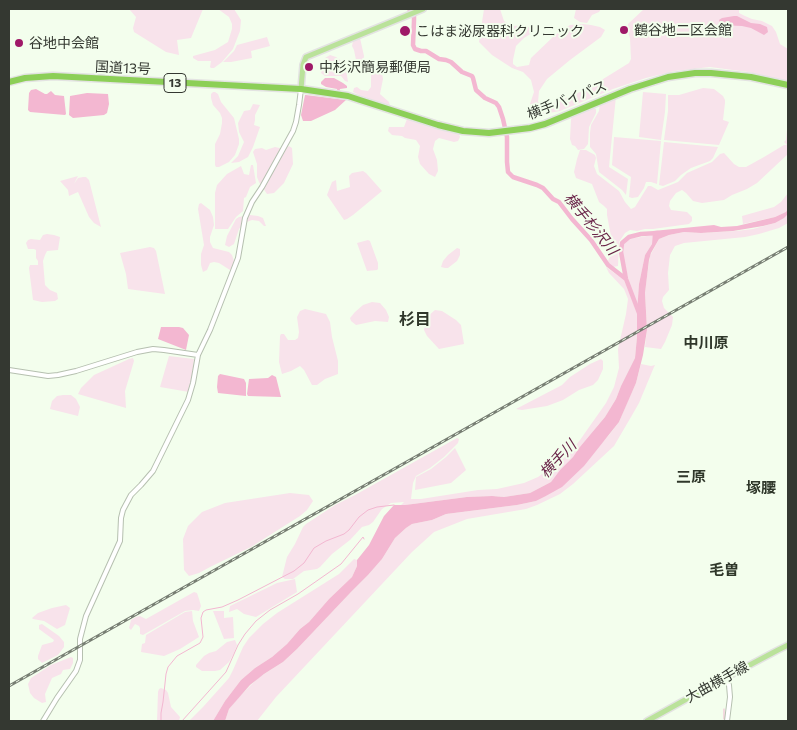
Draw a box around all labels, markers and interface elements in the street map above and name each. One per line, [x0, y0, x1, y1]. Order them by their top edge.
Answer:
place label: 鶴谷地二区会館 [634, 22, 732, 38]
place label: こはま泌尿器科クリニック [416, 23, 584, 39]
marker: こはま泌尿器科クリニック [398, 24, 412, 38]
marker: 鶴谷地二区会館 [618, 24, 630, 36]
place label: 谷地中会館 [29, 35, 99, 51]
marker: 谷地中会館 [13, 37, 25, 49]
street label: 国道13号 [95, 58, 151, 78]
place label: 中杉沢簡易郵便局 [319, 59, 431, 75]
marker: 中杉沢簡易郵便局 [303, 61, 315, 73]
road number: 13 [164, 74, 186, 92]
street label: 横手バイパス [525, 77, 609, 123]
water label: 横手杉沢川 [560, 189, 622, 259]
district label: 杉目 [399, 310, 431, 330]
district label: 中川原 [684, 334, 728, 352]
water label: 横手川 [536, 437, 580, 481]
district label: 三原 [676, 468, 706, 486]
district label: 塚腰 [746, 479, 776, 497]
district label: 毛曽 [709, 561, 739, 579]
street label: 大曲横手線 [682, 658, 752, 706]

